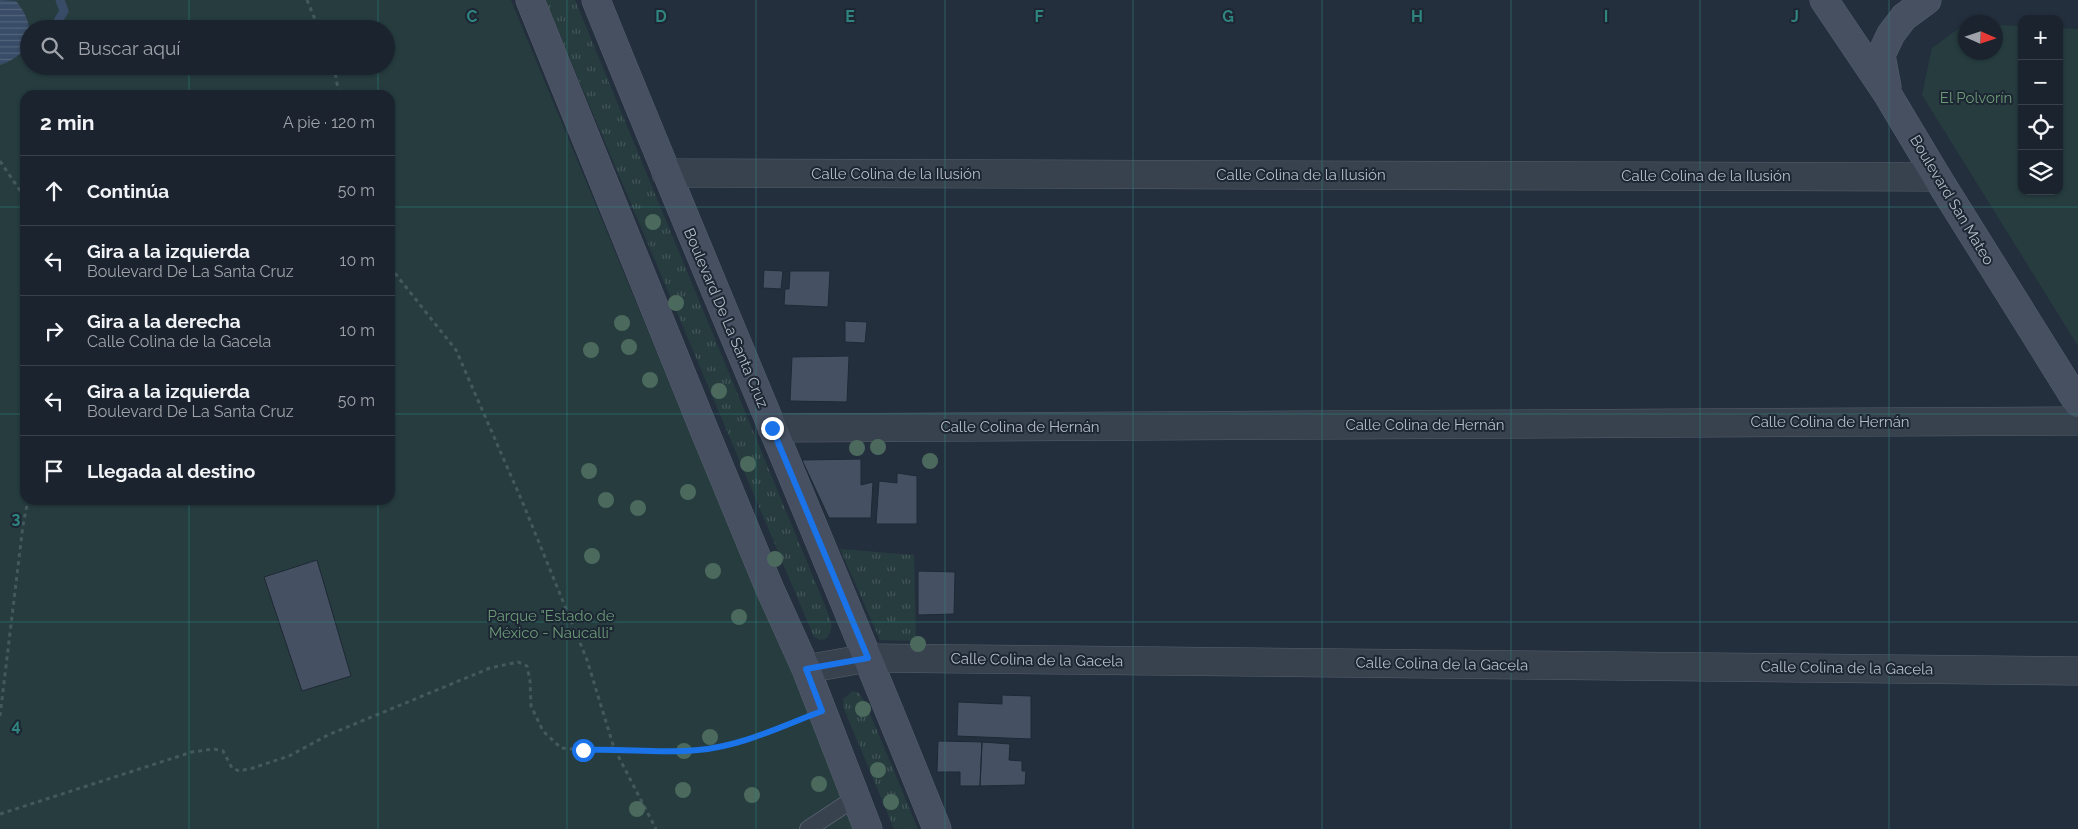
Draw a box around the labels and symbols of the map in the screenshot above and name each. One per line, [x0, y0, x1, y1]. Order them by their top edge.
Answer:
text: C [467, 7, 478, 26]
text: D [655, 7, 667, 26]
text: E [845, 7, 855, 26]
text: F [1034, 7, 1044, 26]
text: G [1222, 7, 1234, 26]
text: H [1411, 7, 1423, 26]
text: I [1604, 7, 1608, 26]
text: J [1791, 7, 1799, 26]
north arrow [1958, 15, 2003, 60]
park label: El Polvorín [1940, 89, 2012, 107]
street label: Boulevard San Mateo [1906, 132, 1998, 268]
street label: Calle Colina de la Ilusión [811, 165, 981, 183]
street label: Calle Colina de la Ilusión [1216, 166, 1386, 184]
street label: Calle Colina de la Ilusión [1621, 167, 1791, 185]
street label: Boulevard De La Santa Cruz [680, 225, 772, 411]
street label: Calle Colina de Hernán [1750, 413, 1910, 431]
street label: Calle Colina de Hernán [1345, 416, 1505, 434]
route end [761, 417, 784, 440]
street label: Calle Colina de Hernán [940, 418, 1100, 436]
text: 3 [12, 509, 21, 528]
park label: Parque "Estado de México - Naucalli" [487, 607, 615, 642]
street label: Calle Colina de la Gacela [950, 649, 1124, 671]
street label: Calle Colina de la Gacela [1355, 653, 1529, 675]
street label: Calle Colina de la Gacela [1760, 657, 1934, 679]
text: 4 [11, 716, 21, 735]
route start [572, 739, 595, 762]

